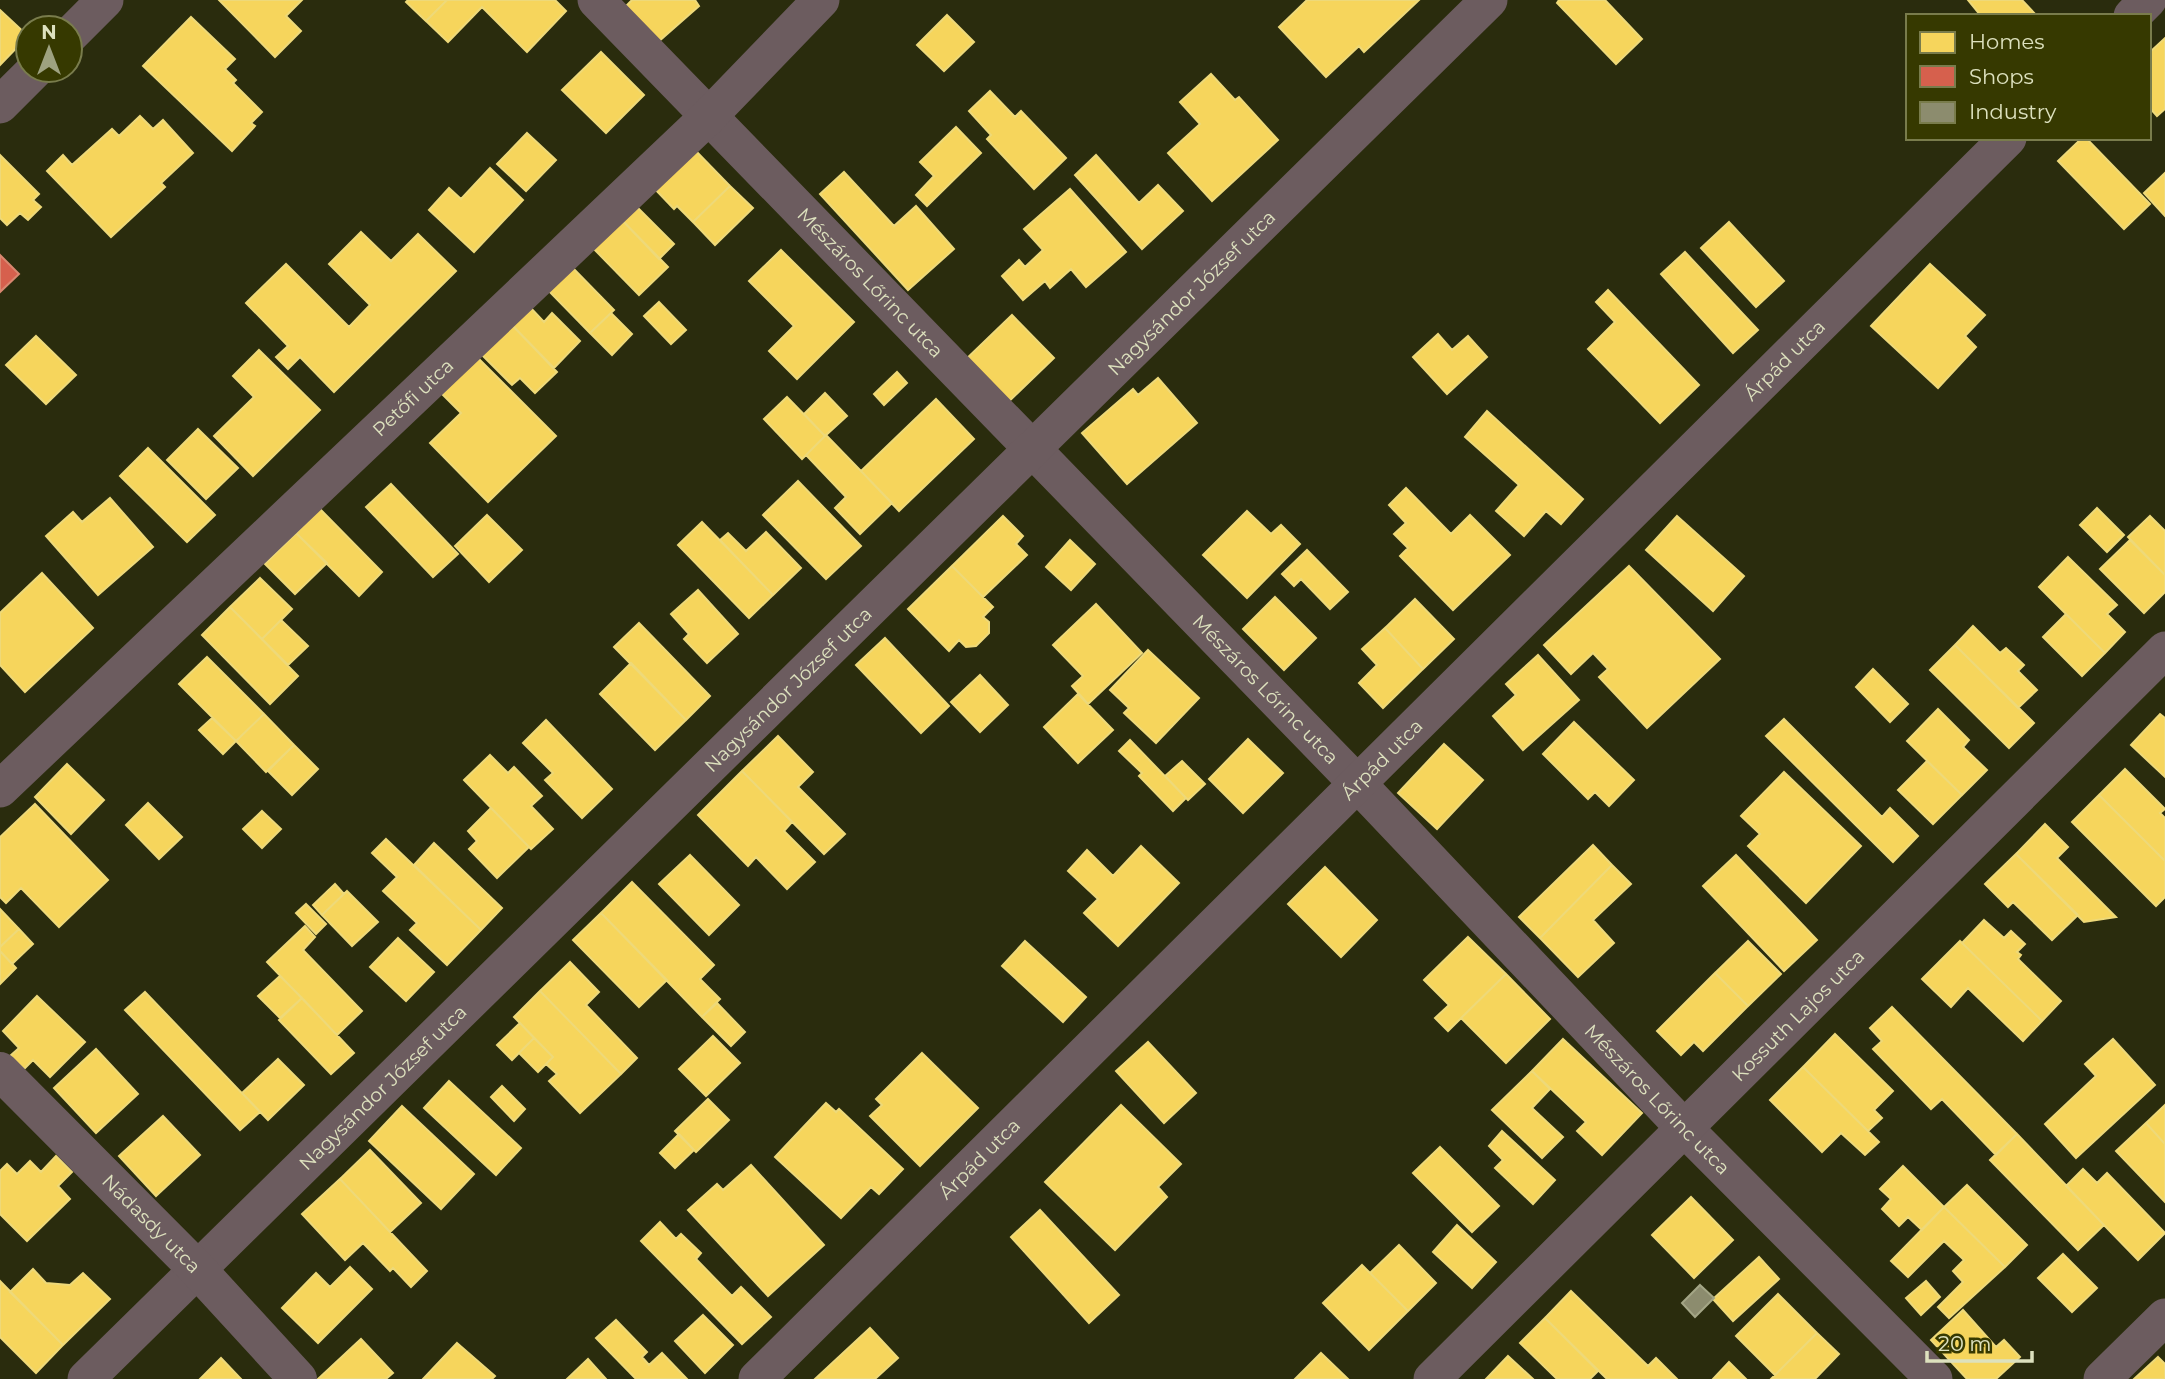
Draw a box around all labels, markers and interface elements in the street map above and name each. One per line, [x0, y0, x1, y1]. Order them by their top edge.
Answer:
north arrow [14, 14, 84, 84]
legend [1906, 14, 2151, 140]
text: N [41, 21, 57, 44]
text: Homes [1969, 29, 2044, 54]
text: Shops [1969, 64, 2034, 89]
text: Industry [1969, 99, 2057, 124]
street label: Mészáros Lőrinc utca [792, 203, 948, 362]
street label: Nagysándor József utca [1103, 205, 1280, 380]
street label: Árpád utca [1739, 315, 1830, 405]
street label: Petőfi utca [368, 354, 458, 441]
street label: Nagysándor József utca [700, 602, 877, 777]
street label: Mészáros Lőrinc utca [1188, 610, 1343, 769]
street label: Árpád utca [1337, 714, 1428, 805]
street label: Kossuth Lajos utca [1727, 945, 1869, 1086]
street label: Nagysándor József utca [294, 1000, 472, 1175]
street label: Mészáros Lőrinc utca [1580, 1020, 1735, 1179]
street label: Árpád utca [934, 1114, 1025, 1204]
street label: Nádasdy utca [97, 1169, 205, 1278]
scale bar [1927, 1320, 2032, 1364]
text: 20 m [1938, 1331, 1992, 1356]

